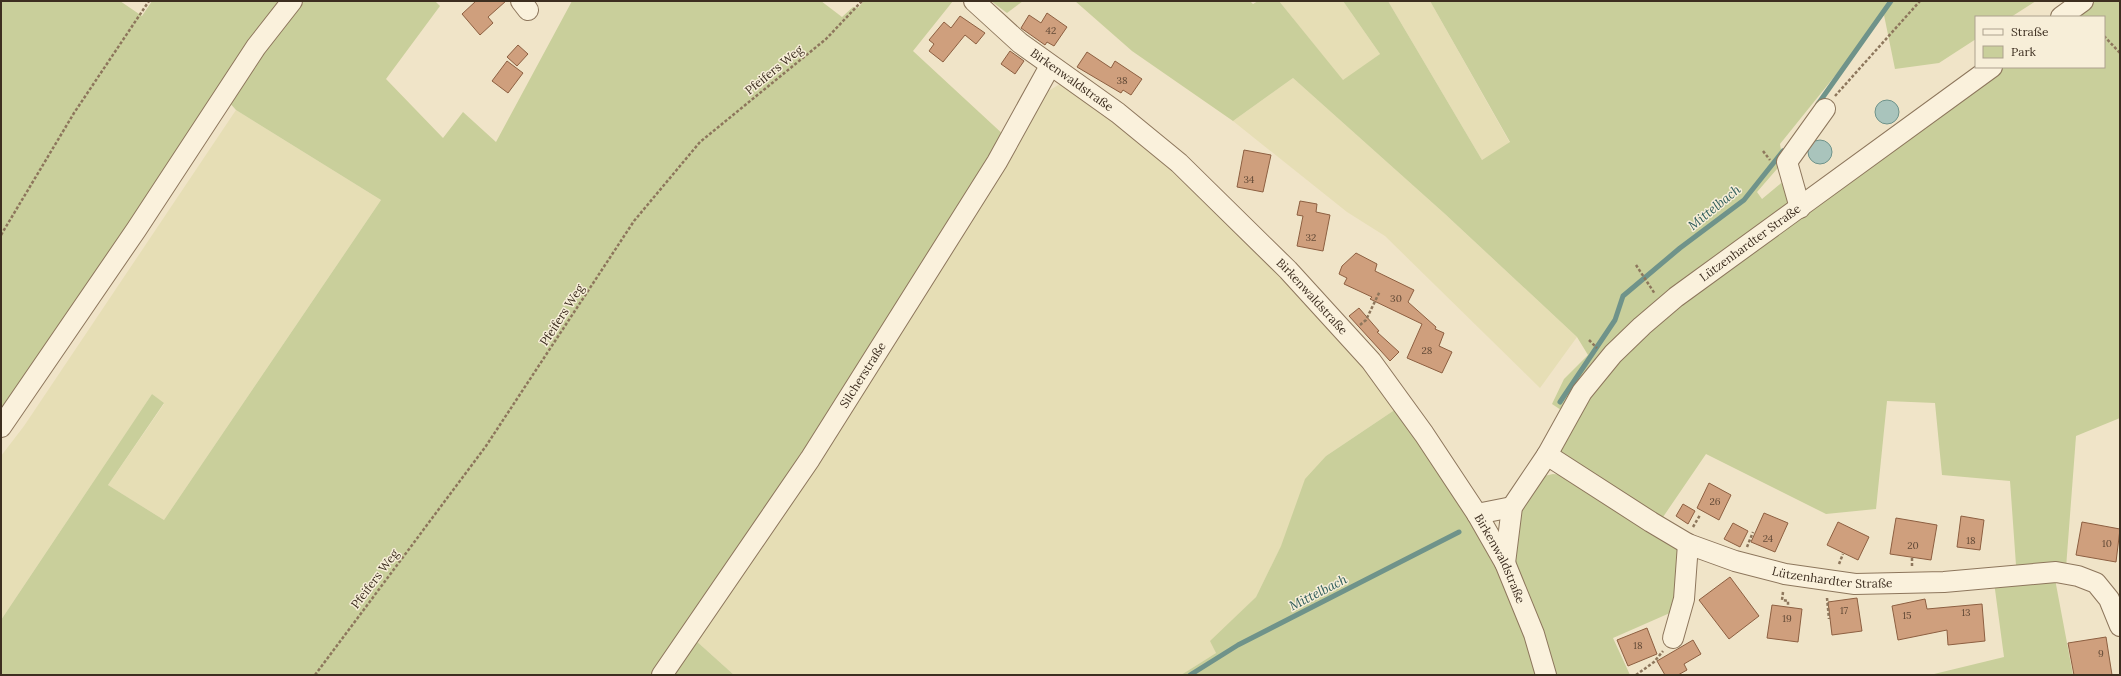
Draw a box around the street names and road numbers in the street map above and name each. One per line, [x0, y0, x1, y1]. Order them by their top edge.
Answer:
street label: Pfeifers Weg [742, 41, 806, 98]
street label: Birkenwaldstraße [1028, 45, 1117, 115]
street label: Lützenhardter Straße [1696, 201, 1804, 284]
street label: Birkenwaldstraße [1273, 255, 1351, 338]
street label: Pfeifers Weg [536, 281, 587, 348]
street label: Silcherstraße [836, 339, 889, 411]
street label: Birkenwaldstraße [1472, 511, 1529, 606]
street label: Pfeifers Weg [347, 546, 402, 611]
street label: Lützenhardter Straße [1771, 563, 1893, 591]

